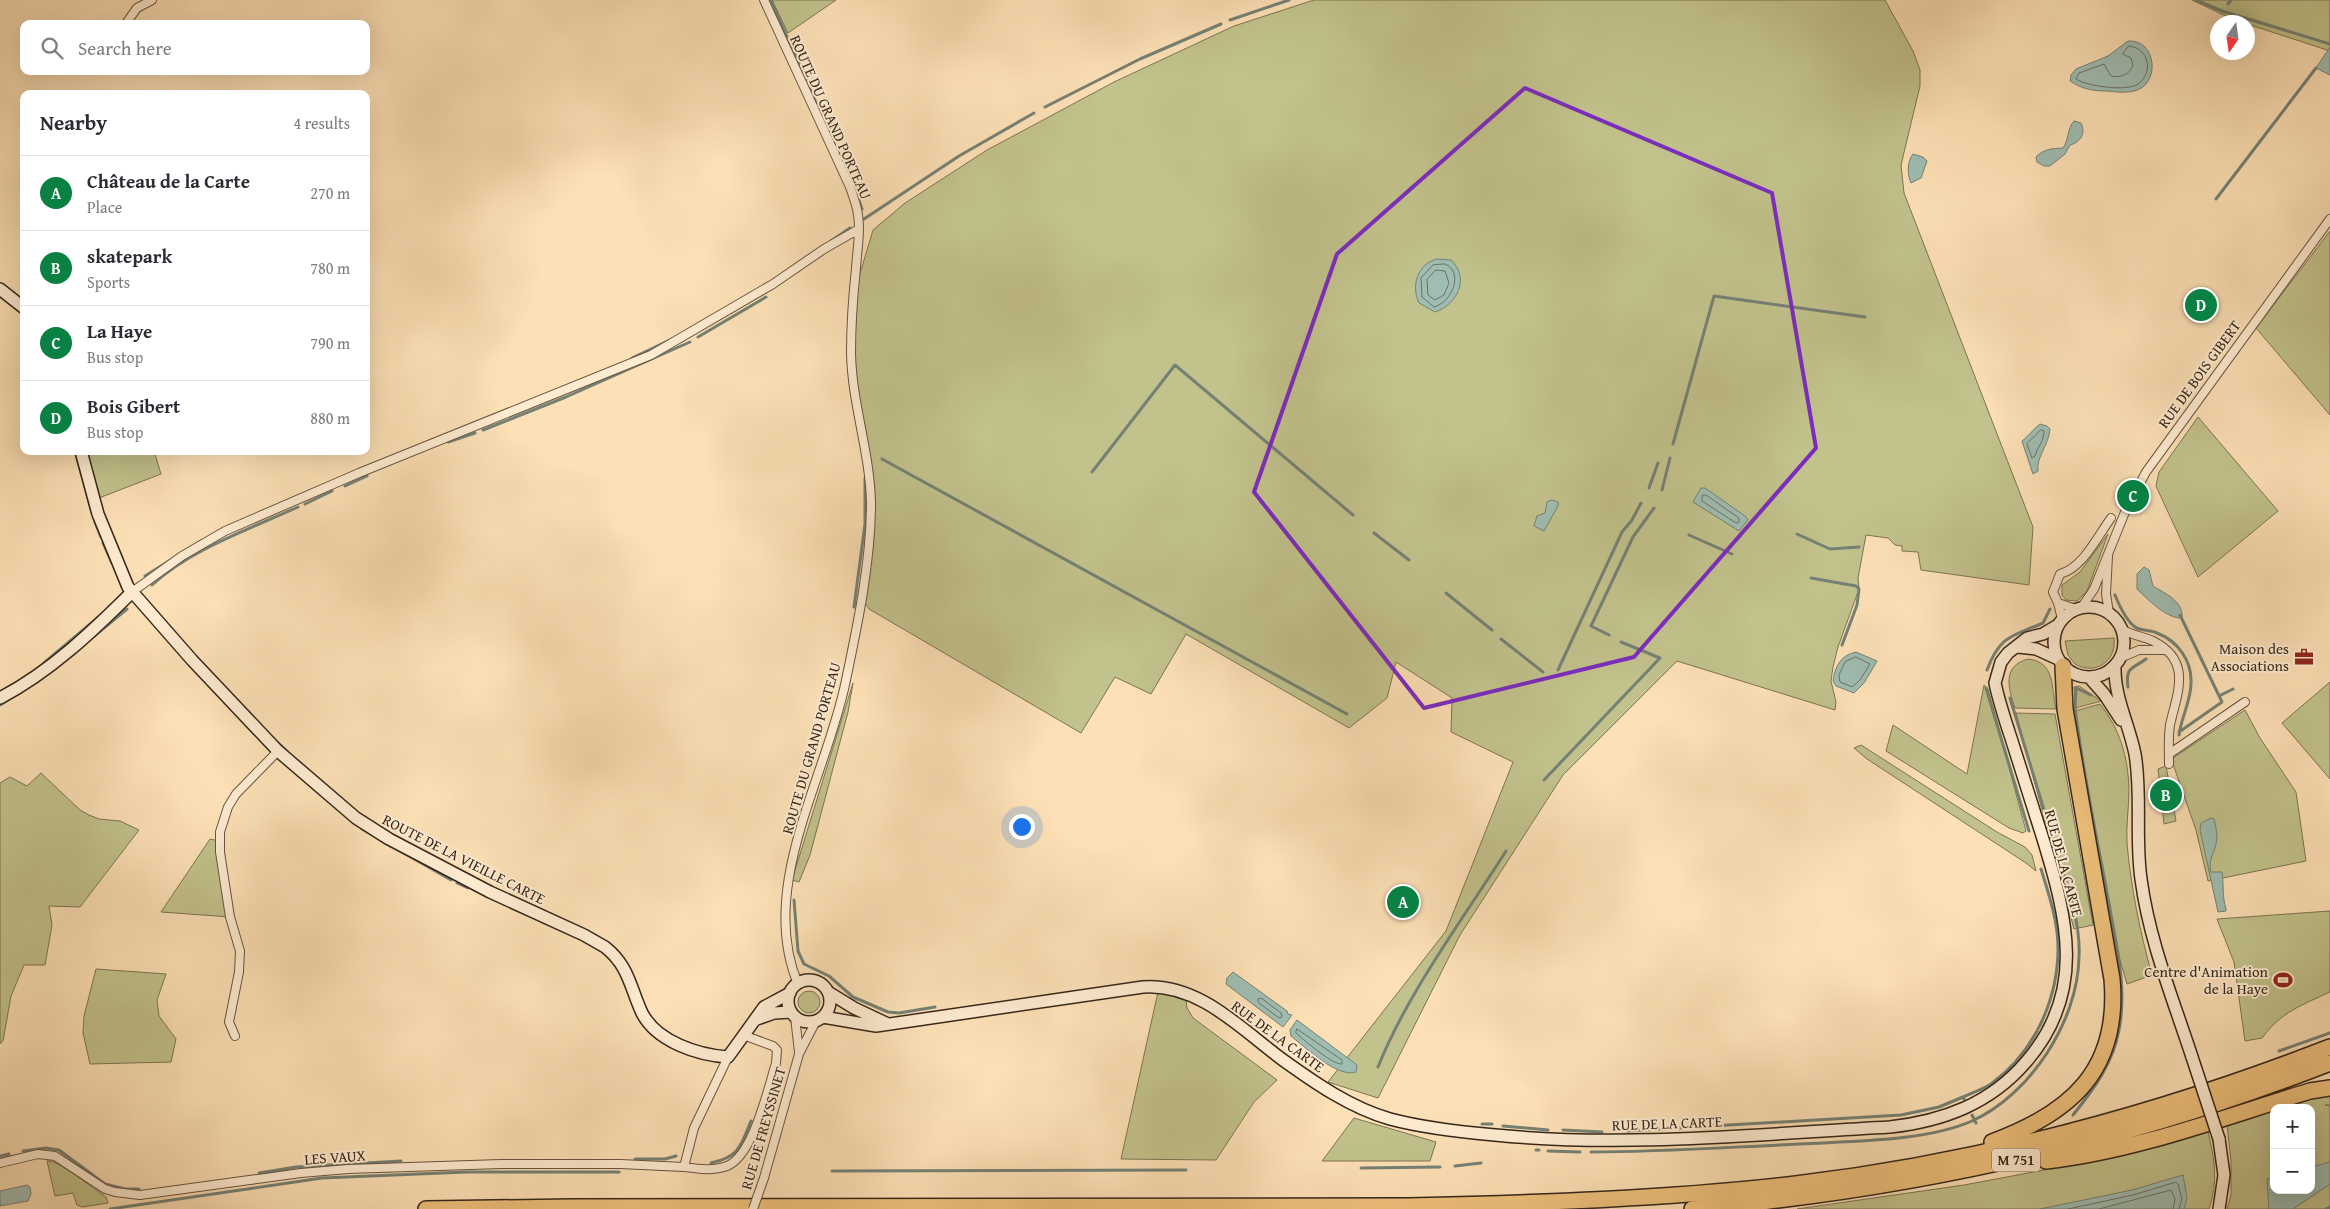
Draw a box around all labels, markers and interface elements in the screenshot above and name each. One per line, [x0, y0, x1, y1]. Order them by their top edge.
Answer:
north arrow [2210, 15, 2255, 60]
search box [20, 20, 370, 75]
street label: ROUTE DU GRAND PORTEAU [785, 31, 877, 203]
icon: search [38, 34, 66, 62]
text: Search here [78, 34, 172, 62]
text: Nearby [40, 107, 107, 138]
text: 4 results [293, 111, 350, 135]
text: Château de la Carte [87, 167, 250, 195]
text: A [51, 181, 61, 205]
text: 270 m [310, 181, 350, 205]
text: Place [87, 195, 122, 219]
text: skatepark [87, 242, 172, 270]
text: B [51, 256, 61, 280]
text: 780 m [310, 256, 350, 280]
text: Sports [87, 270, 130, 294]
pin: D [2185, 286, 2217, 324]
street label: RUE DE BOIS GIBERT [2153, 315, 2246, 432]
text: La Haye [87, 317, 152, 345]
text: C [51, 331, 61, 355]
text: 790 m [310, 331, 350, 355]
text: Bus stop [87, 345, 143, 369]
text: Bois Gibert [87, 392, 180, 420]
text: D [51, 406, 61, 430]
text: 880 m [310, 406, 350, 430]
text: Bus stop [87, 420, 143, 444]
pin: C [2117, 477, 2149, 515]
place label: Maison des Associations [2211, 638, 2289, 676]
office icon: Maison des Associations [2293, 646, 2315, 668]
street label: ROUTE DU GRAND PORTEAU [776, 659, 846, 836]
pin: B [2150, 776, 2182, 814]
street label: RUE DE LA CARTE [2040, 807, 2089, 919]
street label: ROUTE DE LA VIEILLE CARTE [379, 809, 549, 909]
your location [1009, 814, 1035, 840]
pin: A [1387, 883, 1419, 921]
place label: Centre d'Animation de la Haye [2144, 961, 2269, 999]
sports icon: Centre d'Animation de la Haye [2272, 969, 2294, 991]
street label: RUE DE LA CARTE [1227, 995, 1329, 1077]
street label: RUE DE FREYSSINET [735, 1064, 791, 1192]
map controls [2270, 1104, 2315, 1194]
button: + [2270, 1104, 2315, 1149]
street label: RUE DE LA CARTE [1612, 1111, 1723, 1135]
street label: LES VAUX [304, 1144, 367, 1170]
road number: M 751 [1992, 1148, 2040, 1172]
button: − [2270, 1149, 2315, 1194]

